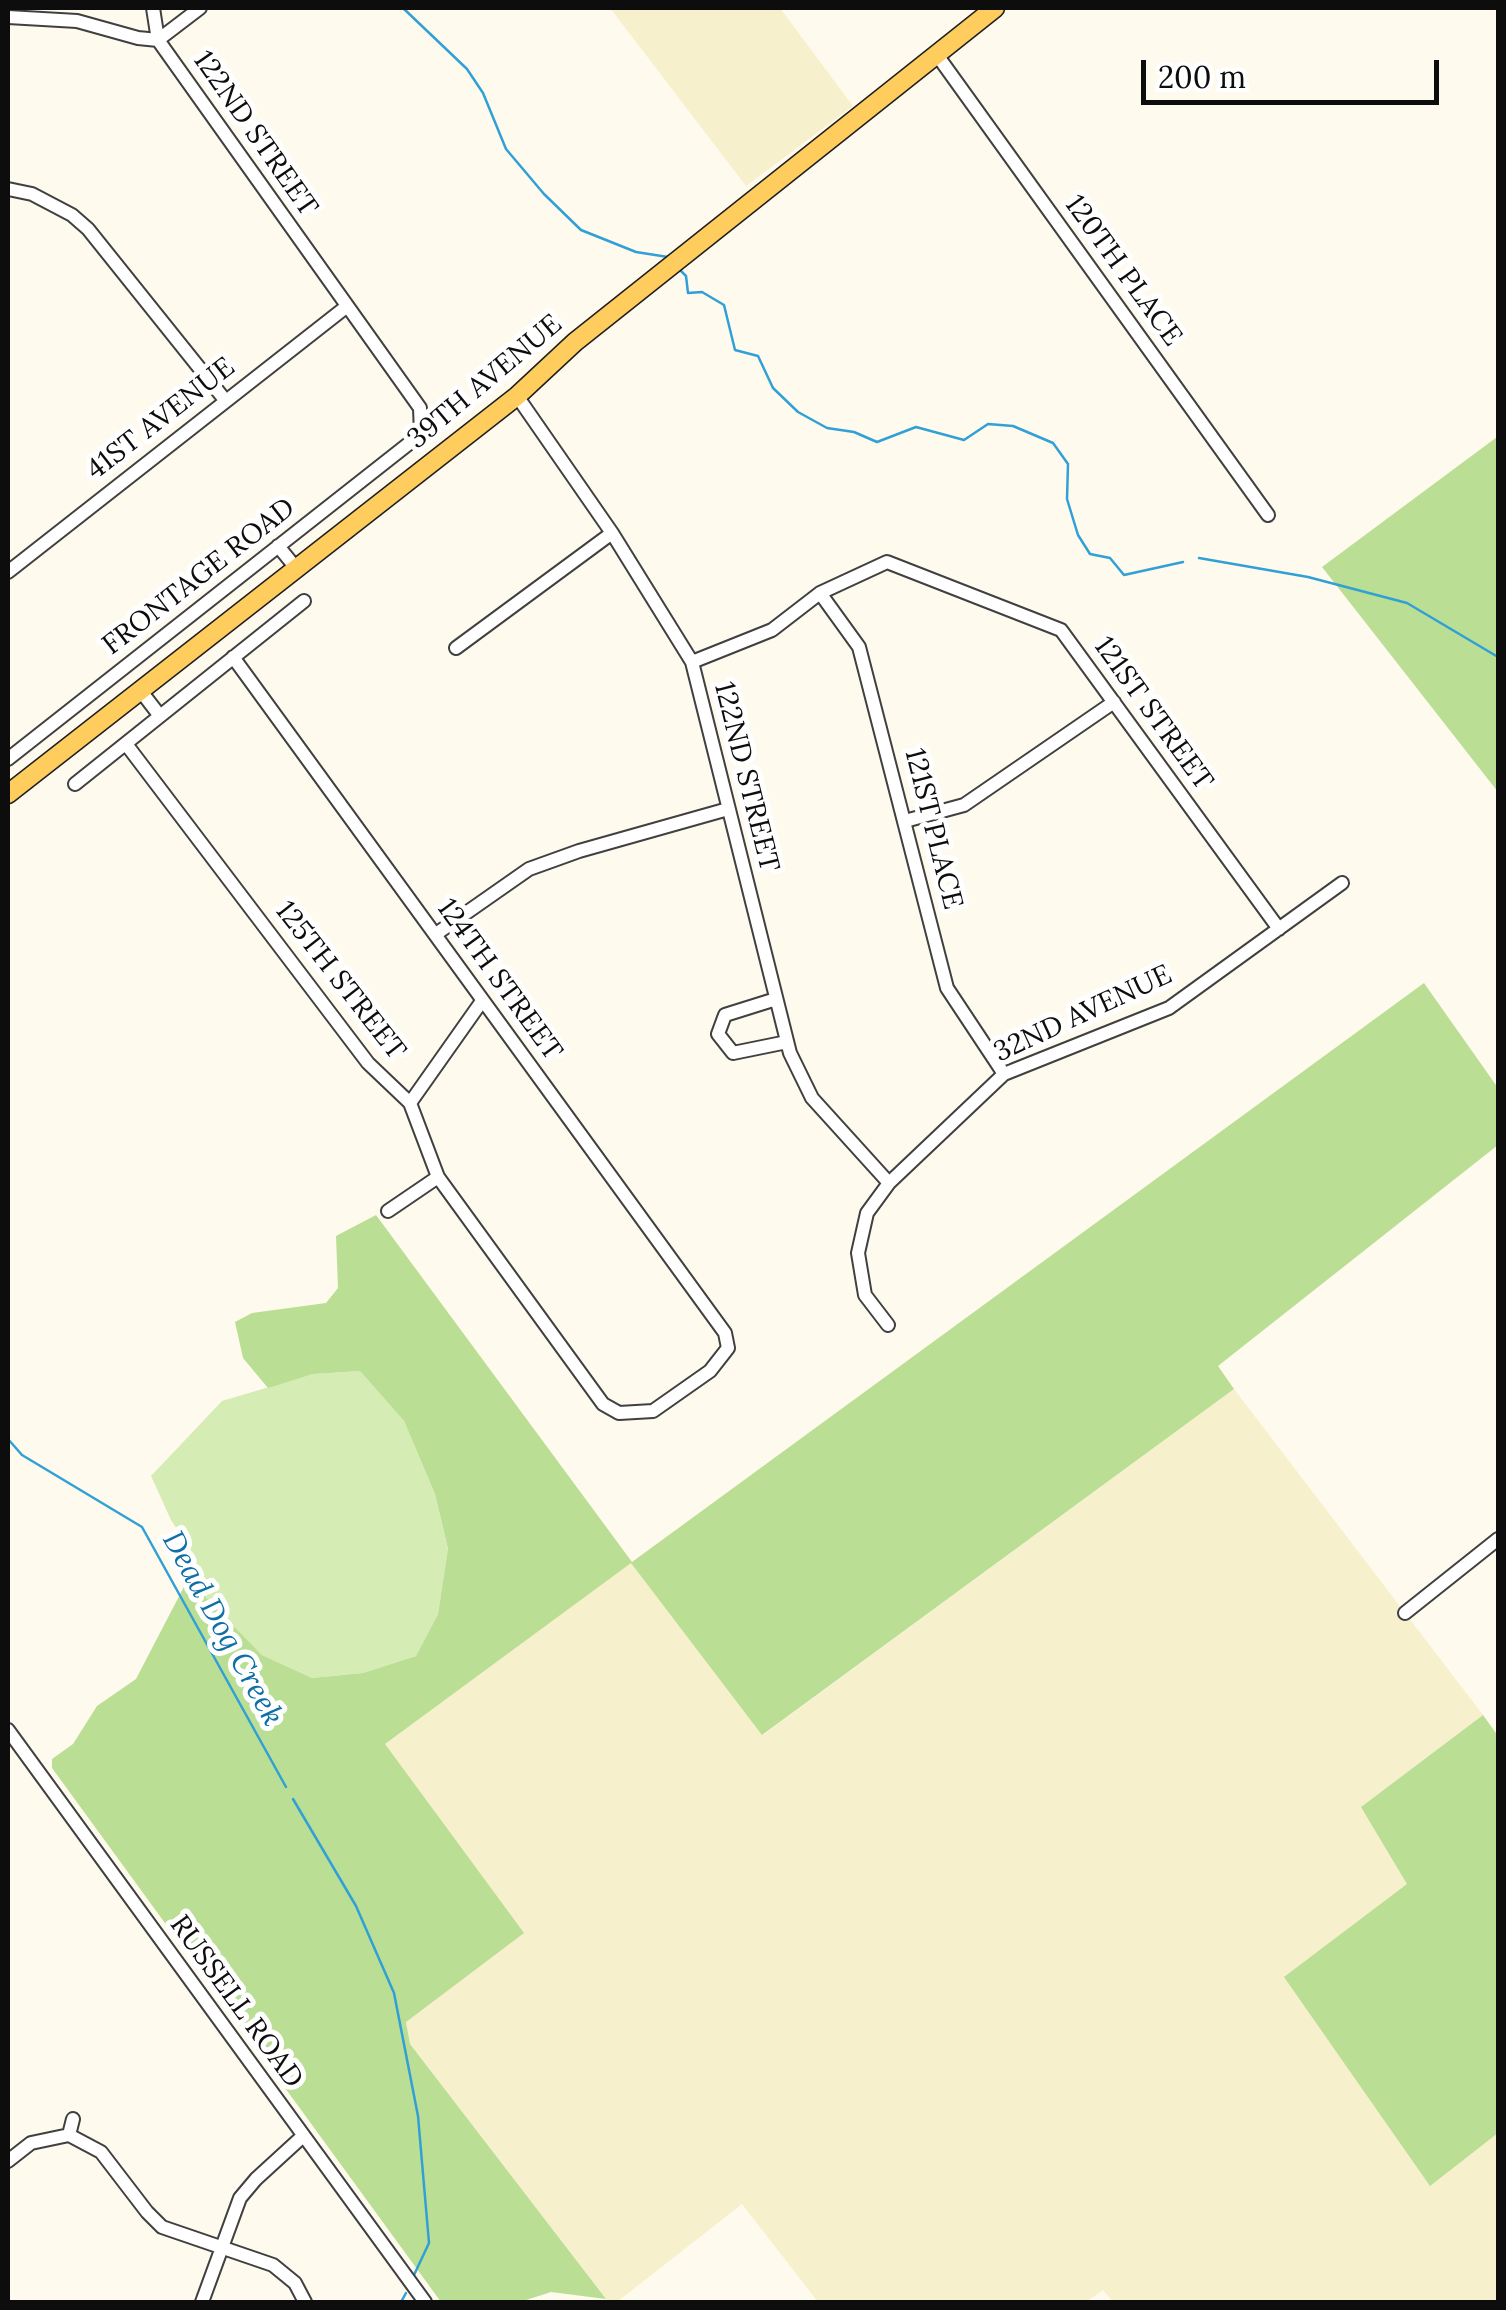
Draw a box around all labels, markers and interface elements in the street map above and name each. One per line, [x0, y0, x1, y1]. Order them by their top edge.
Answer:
scale bar [1146, 40, 1444, 102]
street label: 122ND STREET [186, 45, 324, 223]
text: 200 m [1158, 58, 1246, 96]
street label: 120TH PLACE [1057, 189, 1189, 353]
street label: 39TH AVENUE [401, 308, 569, 456]
street label: 41ST AVENUE [80, 351, 242, 487]
street label: FRONTAGE ROAD [96, 491, 302, 663]
street label: 121ST STREET [1086, 631, 1220, 797]
street label: 122ND STREET [706, 679, 786, 875]
street label: 121ST PLACE [897, 745, 969, 913]
street label: 124TH STREET [429, 893, 569, 1067]
street label: 125TH STREET [268, 895, 412, 1067]
street label: 32ND AVENUE [989, 958, 1177, 1070]
water label: Dead Dog Creek [154, 1525, 290, 1733]
street label: RUSSELL ROAD [162, 1909, 310, 2095]

